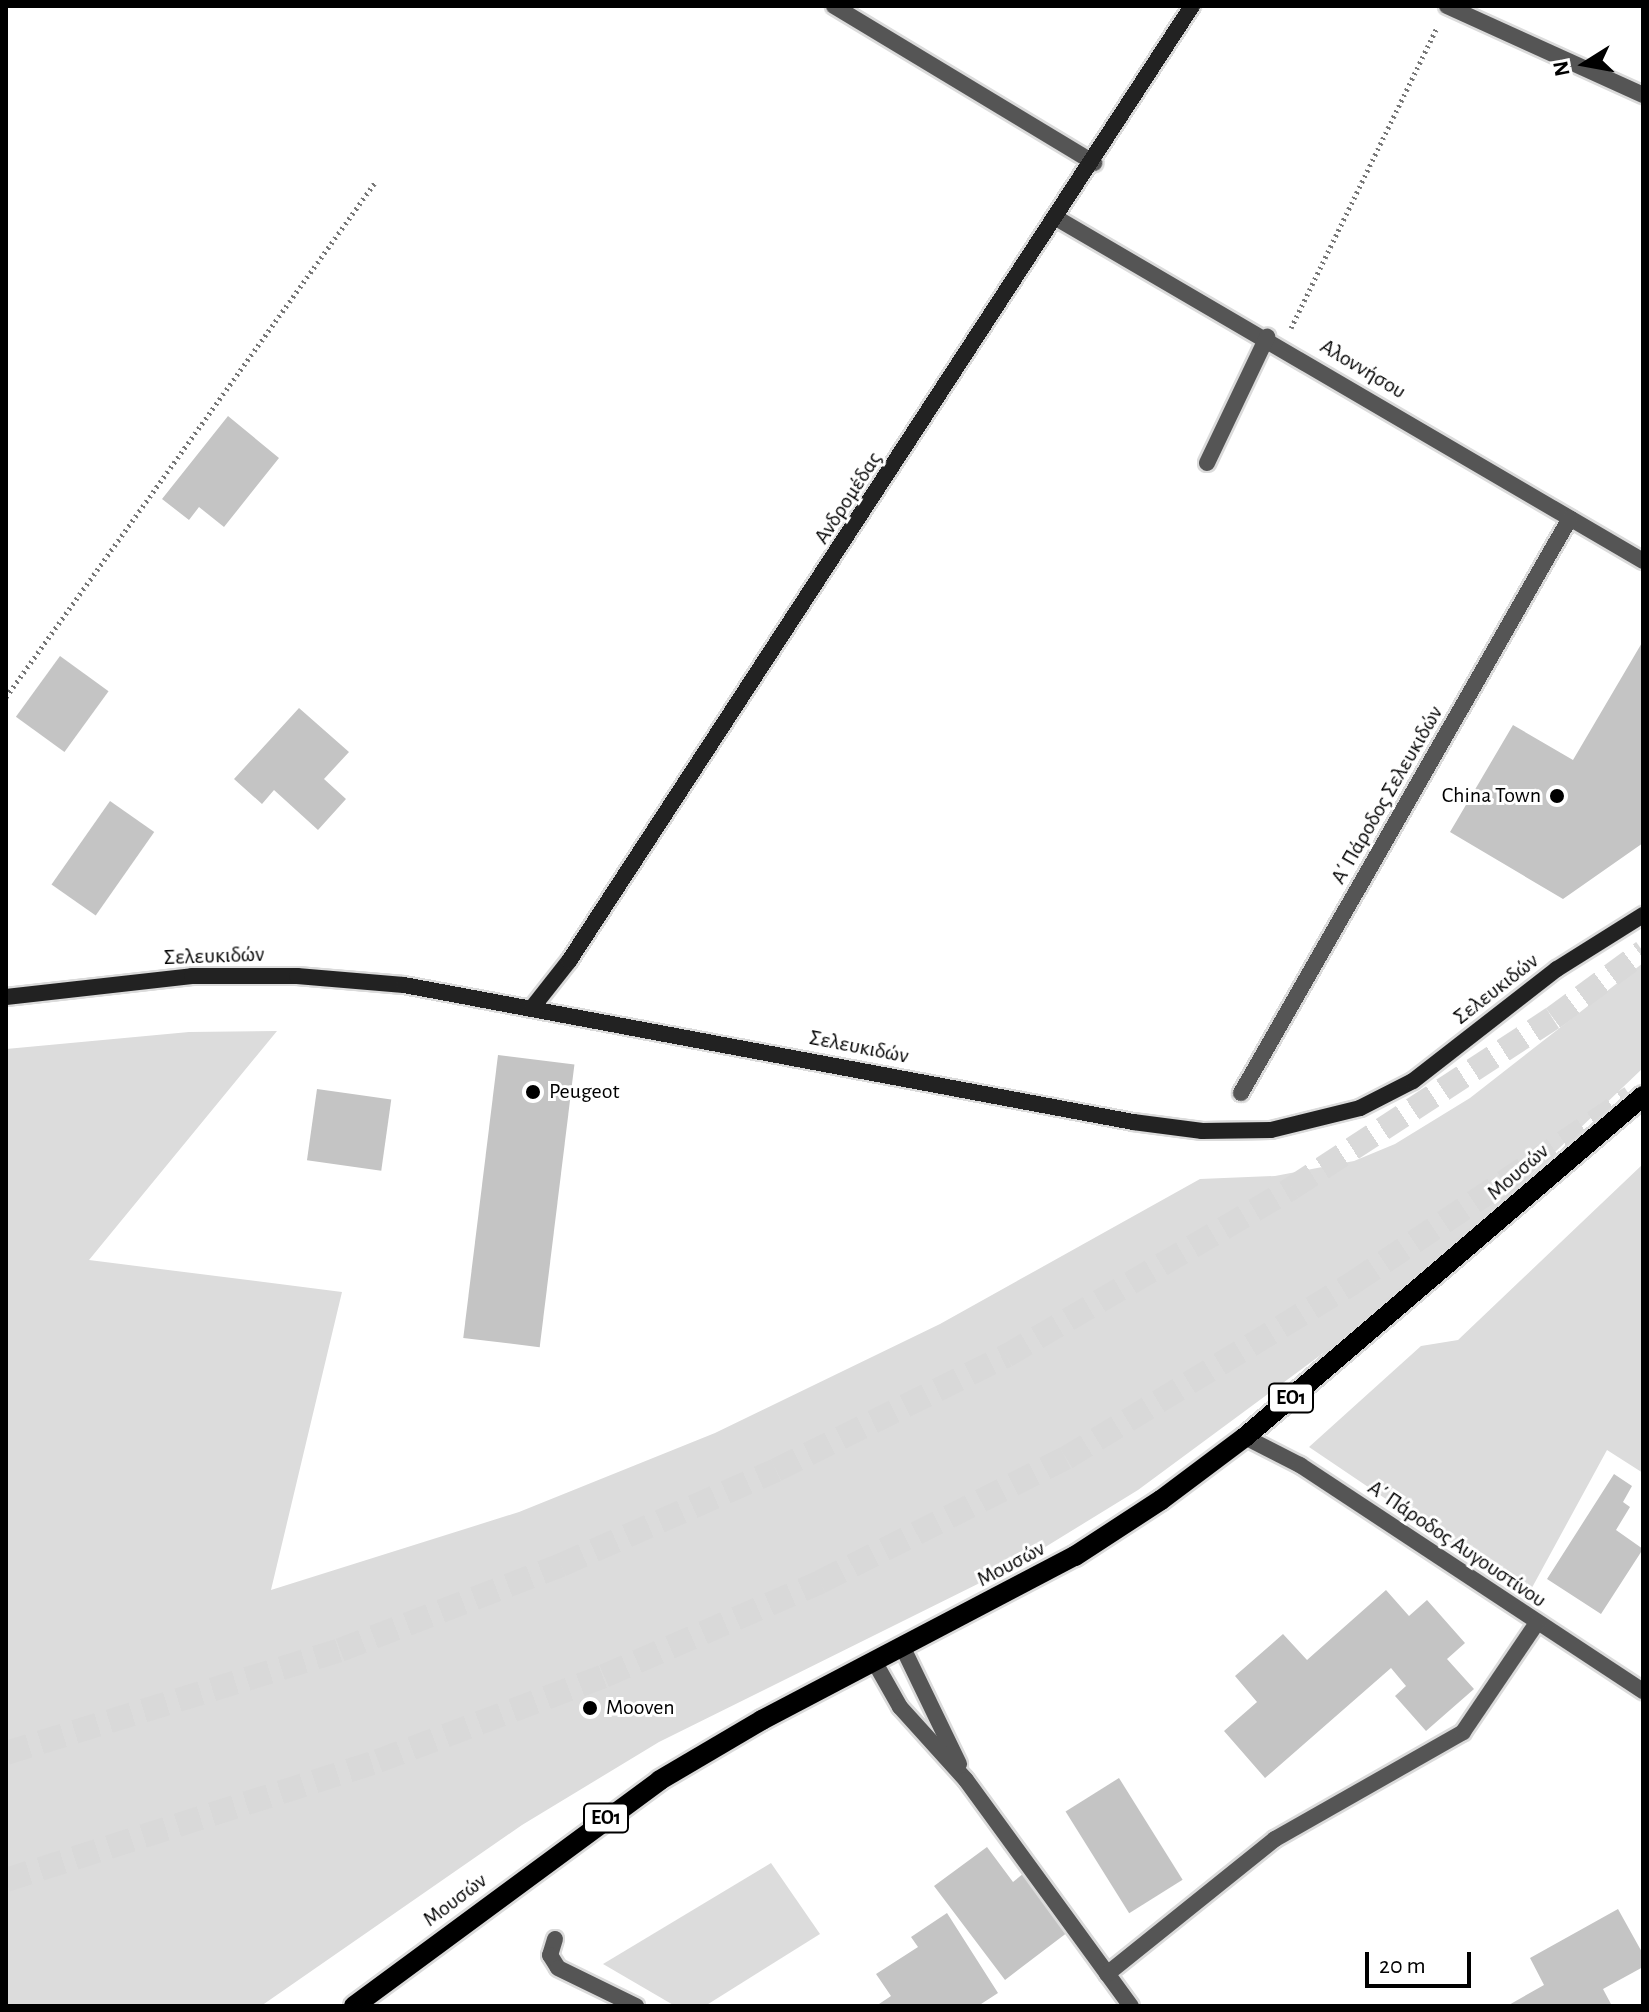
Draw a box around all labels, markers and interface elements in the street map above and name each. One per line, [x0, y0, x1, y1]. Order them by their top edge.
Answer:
north arrow [1545, 24, 1625, 104]
text: N [1549, 59, 1574, 78]
street label: Αλοννήσου [1315, 333, 1411, 405]
street label: Ανδρομέδας [808, 447, 888, 549]
street label: Α΄ Πάροδος Σελευκιδών [1325, 701, 1449, 889]
place label: China Town [1442, 783, 1541, 809]
marker: China Town [1548, 787, 1566, 805]
street label: Σελευκιδών [163, 941, 265, 971]
street label: Σελευκιδών [1448, 948, 1544, 1030]
street label: Σελευκιδών [807, 1024, 911, 1070]
place label: Peugeot [549, 1079, 620, 1105]
marker: Peugeot [524, 1083, 542, 1101]
street label: Μουσών [1482, 1138, 1554, 1206]
road number: ΕΟ1 [1267, 1382, 1315, 1414]
street label: Α΄ Πάροδος Αυγουστίνου [1363, 1474, 1551, 1614]
street label: Μουσών [972, 1535, 1050, 1593]
place label: Mooven [606, 1695, 675, 1721]
marker: Mooven [581, 1699, 599, 1717]
road number: ΕΟ1 [582, 1802, 630, 1834]
street label: Μουσών [418, 1867, 492, 1933]
scale bar [1369, 1936, 1475, 1986]
text: 20 m [1379, 1954, 1426, 1978]

